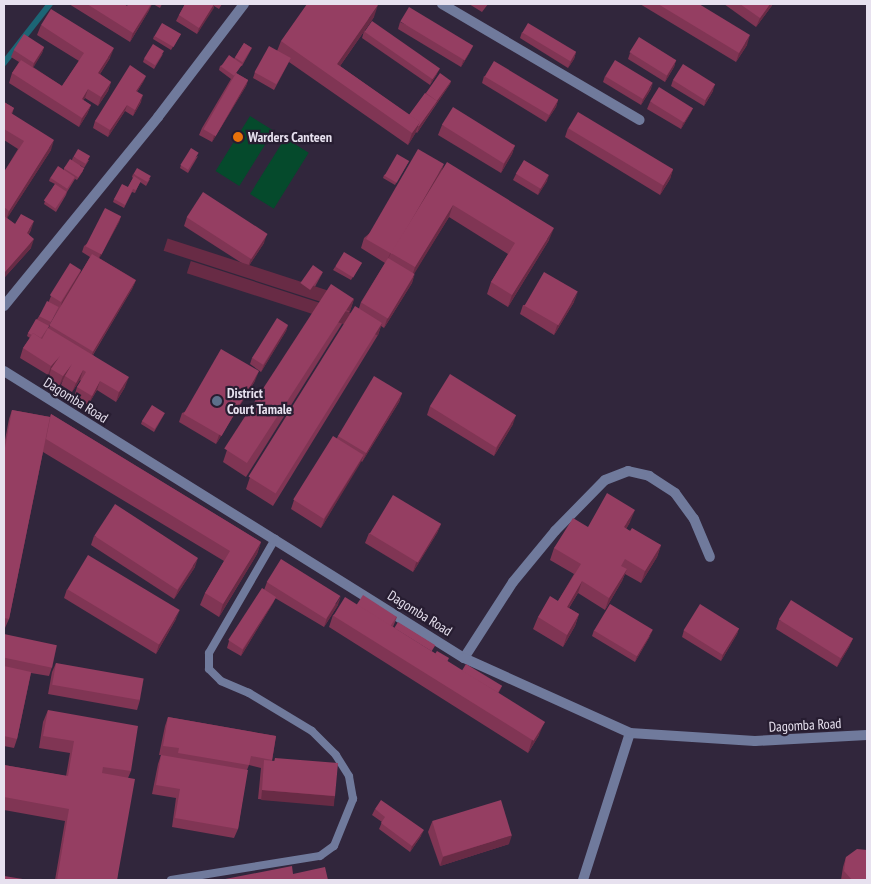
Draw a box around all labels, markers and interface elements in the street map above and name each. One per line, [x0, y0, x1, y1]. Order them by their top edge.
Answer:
place label: Warders Canteen [248, 129, 332, 145]
marker: Warders Canteen [232, 131, 244, 143]
street label: Dagomba Road [41, 374, 111, 426]
place label: District Court Tamale [227, 385, 293, 418]
marker: District Court Tamale [211, 395, 223, 407]
street label: Dagomba Road [385, 587, 455, 639]
street label: Dagomba Road [768, 715, 842, 735]

